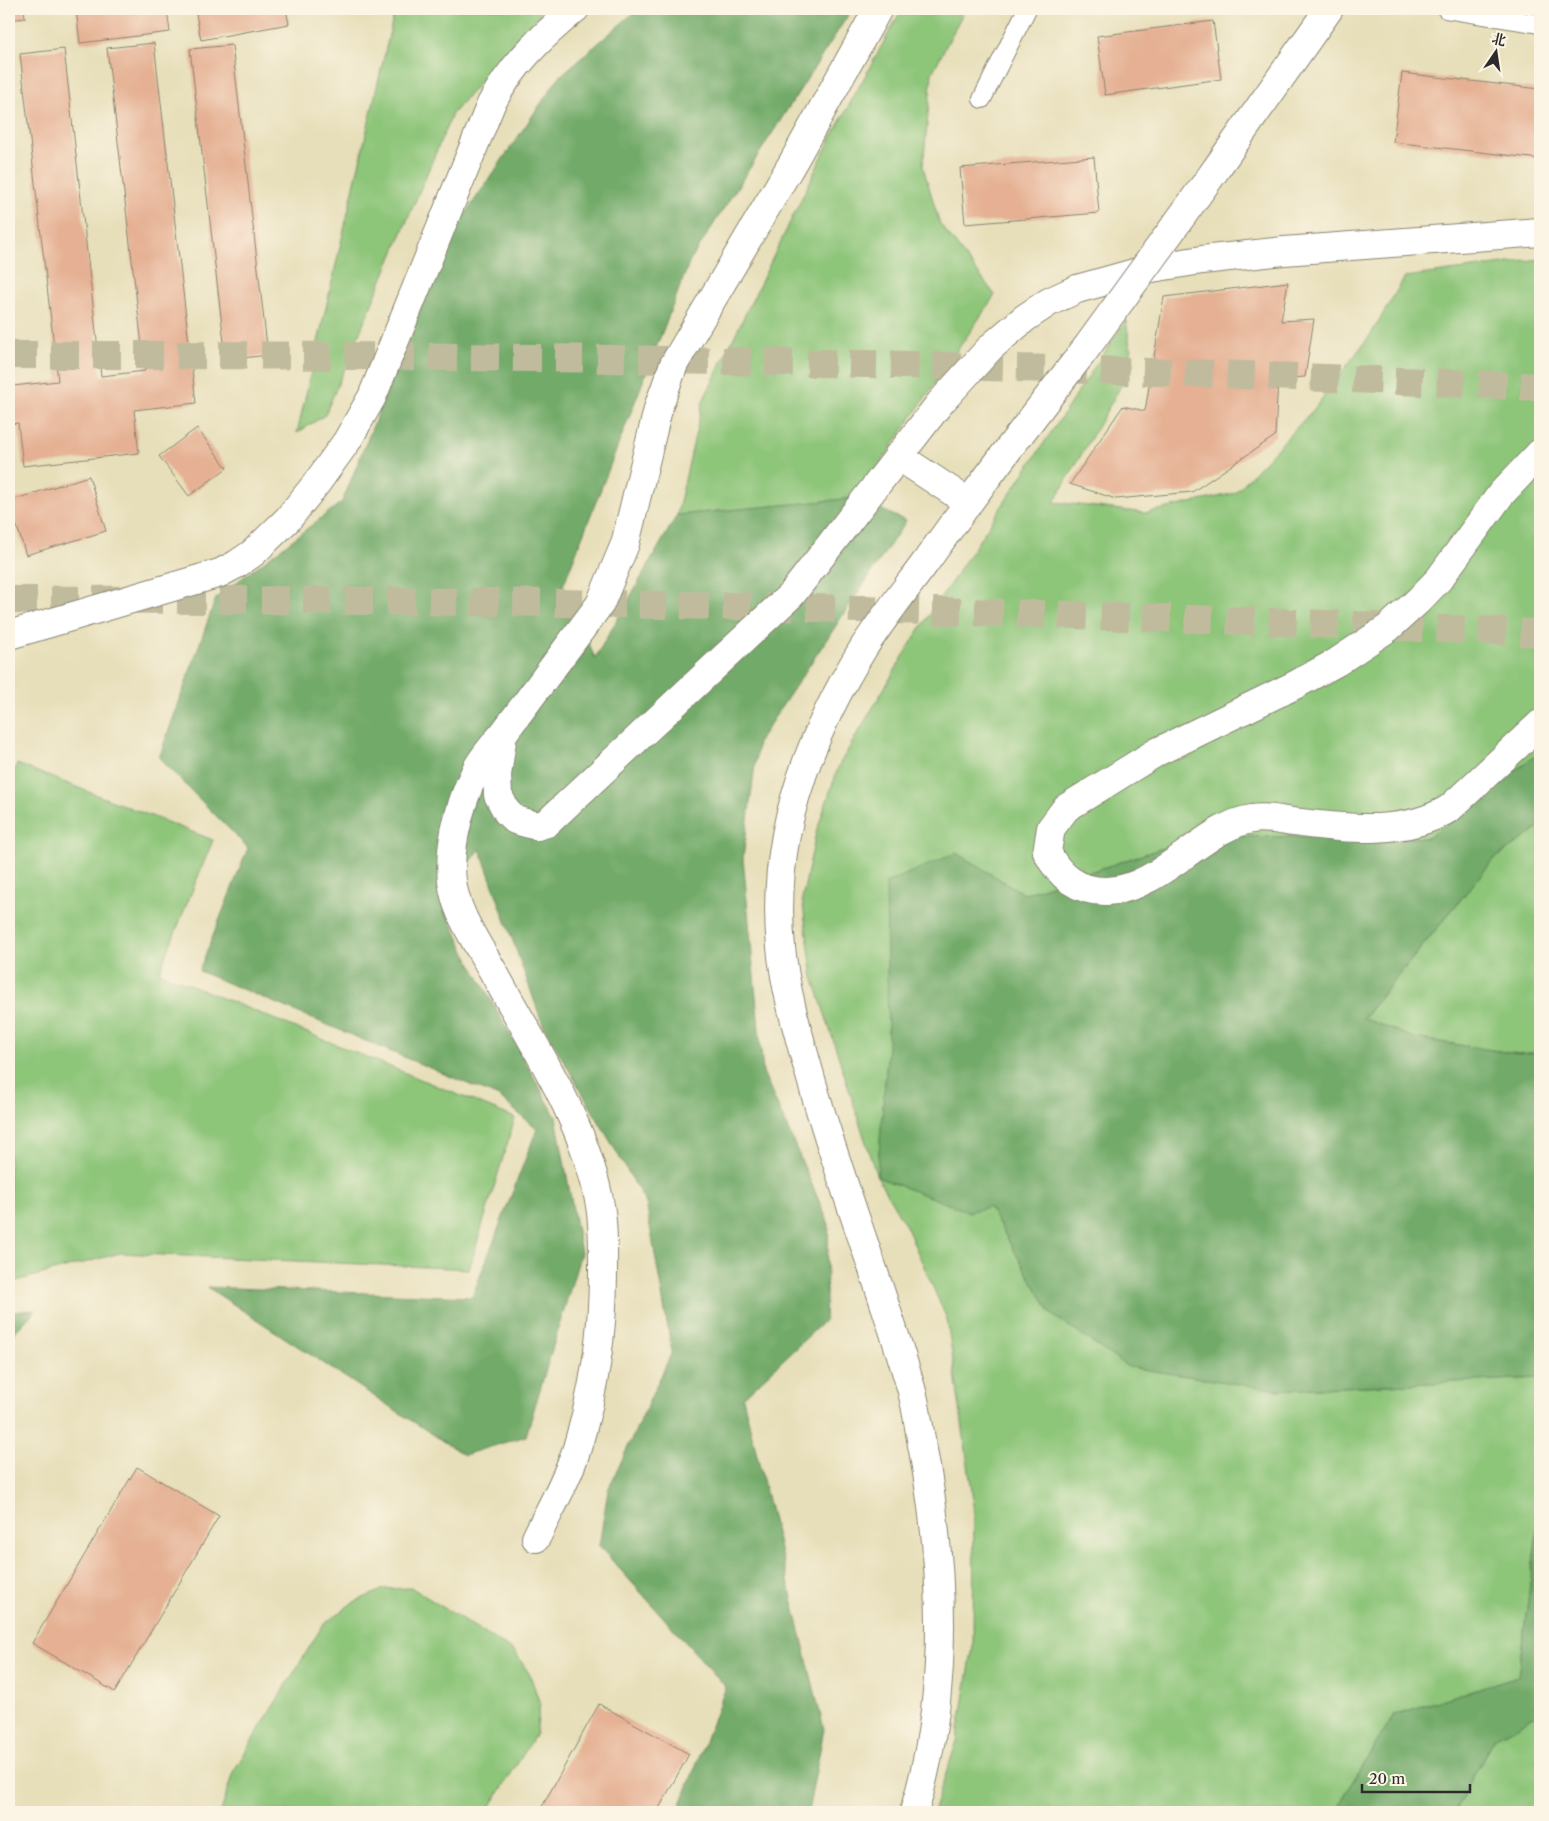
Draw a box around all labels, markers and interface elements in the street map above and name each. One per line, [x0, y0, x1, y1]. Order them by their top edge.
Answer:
north arrow [1472, 28, 1522, 78]
text: 北 [1490, 29, 1508, 50]
scale bar [1362, 1761, 1469, 1793]
text: 20 m [1369, 1769, 1405, 1788]

